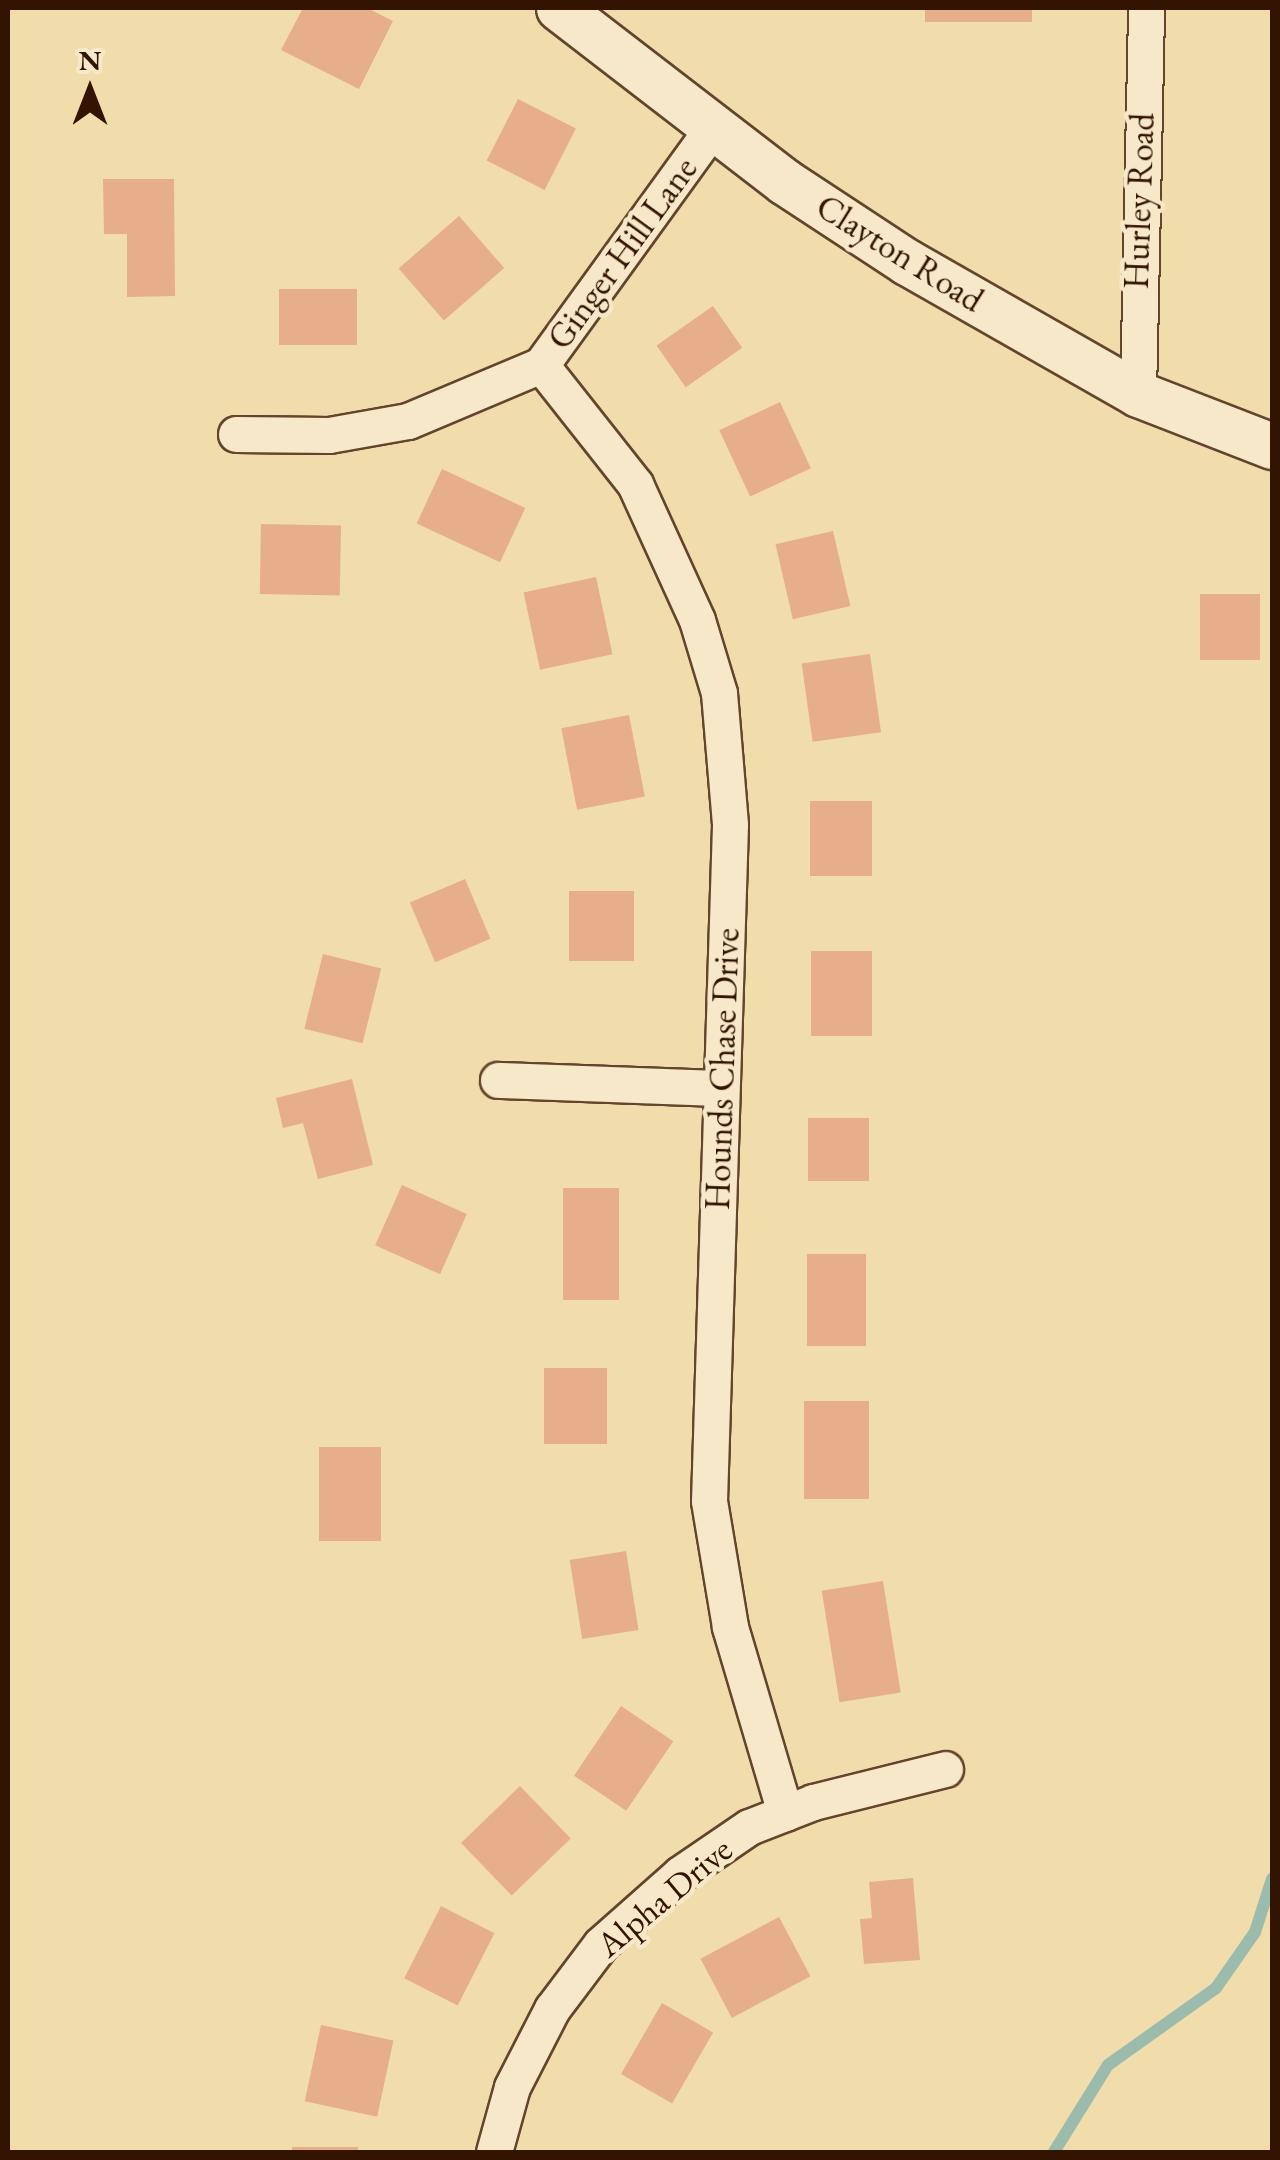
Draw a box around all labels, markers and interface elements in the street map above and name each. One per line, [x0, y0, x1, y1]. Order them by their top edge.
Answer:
north arrow [40, 40, 140, 140]
text: N [79, 42, 101, 78]
street label: Hurley Road [1115, 112, 1163, 290]
street label: Ginger Hill Lane [538, 149, 706, 357]
street label: Clayton Road [809, 185, 991, 321]
street label: Hounds Chase Drive [696, 927, 748, 1211]
street label: Alpha Drive [588, 1828, 740, 1966]

